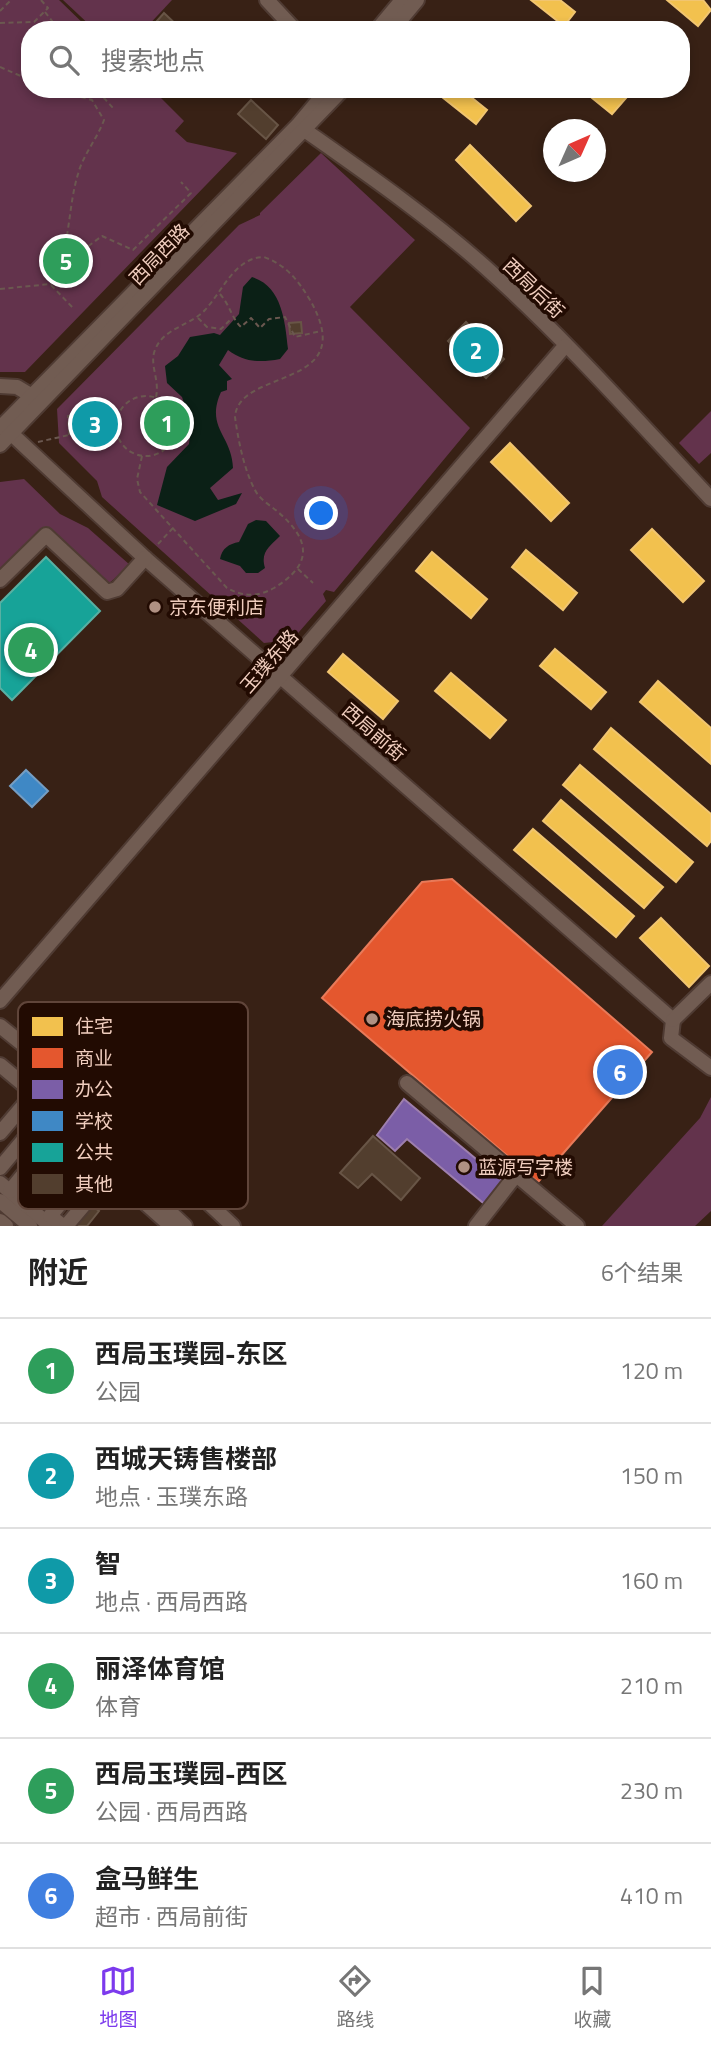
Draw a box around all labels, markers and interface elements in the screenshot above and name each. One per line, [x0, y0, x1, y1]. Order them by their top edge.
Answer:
search box [21, 21, 690, 98]
icon: search [45, 41, 83, 79]
text: 搜索地点 [101, 41, 205, 80]
north arrow [543, 119, 606, 182]
street label: 西局西路 [122, 216, 195, 291]
pin: 5 [43, 235, 89, 287]
street label: 西局后街 [497, 251, 572, 324]
pin: 2 [453, 324, 499, 376]
pin: 1 [144, 397, 190, 449]
pin: 3 [72, 398, 118, 450]
your location [304, 496, 338, 530]
place label: 京东便利店 [169, 592, 264, 621]
marker: 京东便利店 [147, 599, 163, 615]
street label: 玉璞东路 [233, 622, 305, 699]
pin: 4 [8, 624, 54, 676]
street label: 西局前街 [336, 696, 413, 768]
legend [18, 1002, 248, 1209]
place label: 海底捞火锅 [386, 1004, 481, 1033]
text: 住宅 [75, 1011, 113, 1040]
marker: 海底捞火锅 [364, 1011, 380, 1027]
text: 商业 [75, 1043, 113, 1072]
pin: 6 [597, 1046, 643, 1098]
text: 办公 [75, 1074, 113, 1103]
text: 学校 [75, 1106, 113, 1135]
text: 公共 [75, 1137, 113, 1166]
place label: 蓝源写字楼 [478, 1152, 573, 1181]
marker: 蓝源写字楼 [456, 1159, 472, 1175]
text: 其他 [75, 1169, 113, 1198]
text: 附近 [28, 1249, 88, 1295]
text: 6个结果 [601, 1255, 683, 1290]
text: 西局玉璞园-东区 [95, 1334, 288, 1373]
text: 1 [45, 1353, 57, 1388]
text: 120 m [620, 1353, 683, 1388]
text: 公园 [95, 1374, 141, 1409]
text: 西城天铸售楼部 [95, 1439, 277, 1478]
text: 2 [45, 1458, 57, 1493]
text: 150 m [620, 1458, 683, 1493]
text: 地点 · 玉璞东路 [95, 1479, 248, 1514]
text: 智 [95, 1544, 121, 1583]
text: 3 [45, 1563, 57, 1598]
text: 160 m [620, 1563, 683, 1598]
text: 地点 · 西局西路 [95, 1584, 248, 1619]
text: 丽泽体育馆 [95, 1649, 225, 1688]
text: 4 [45, 1668, 57, 1703]
text: 210 m [620, 1668, 683, 1703]
text: 体育 [95, 1689, 141, 1724]
text: 西局玉璞园-西区 [95, 1754, 288, 1793]
text: 5 [45, 1773, 57, 1808]
text: 230 m [620, 1773, 683, 1808]
text: 公园 · 西局西路 [95, 1794, 248, 1829]
text: 盒马鲜生 [95, 1859, 199, 1898]
text: 6 [45, 1878, 57, 1913]
text: 410 m [620, 1878, 683, 1913]
text: 超市 · 西局前街 [95, 1899, 248, 1934]
tab: 地图 [99, 1962, 138, 2033]
tab: 路线 [336, 1962, 375, 2033]
tab: 收藏 [573, 1962, 612, 2033]

